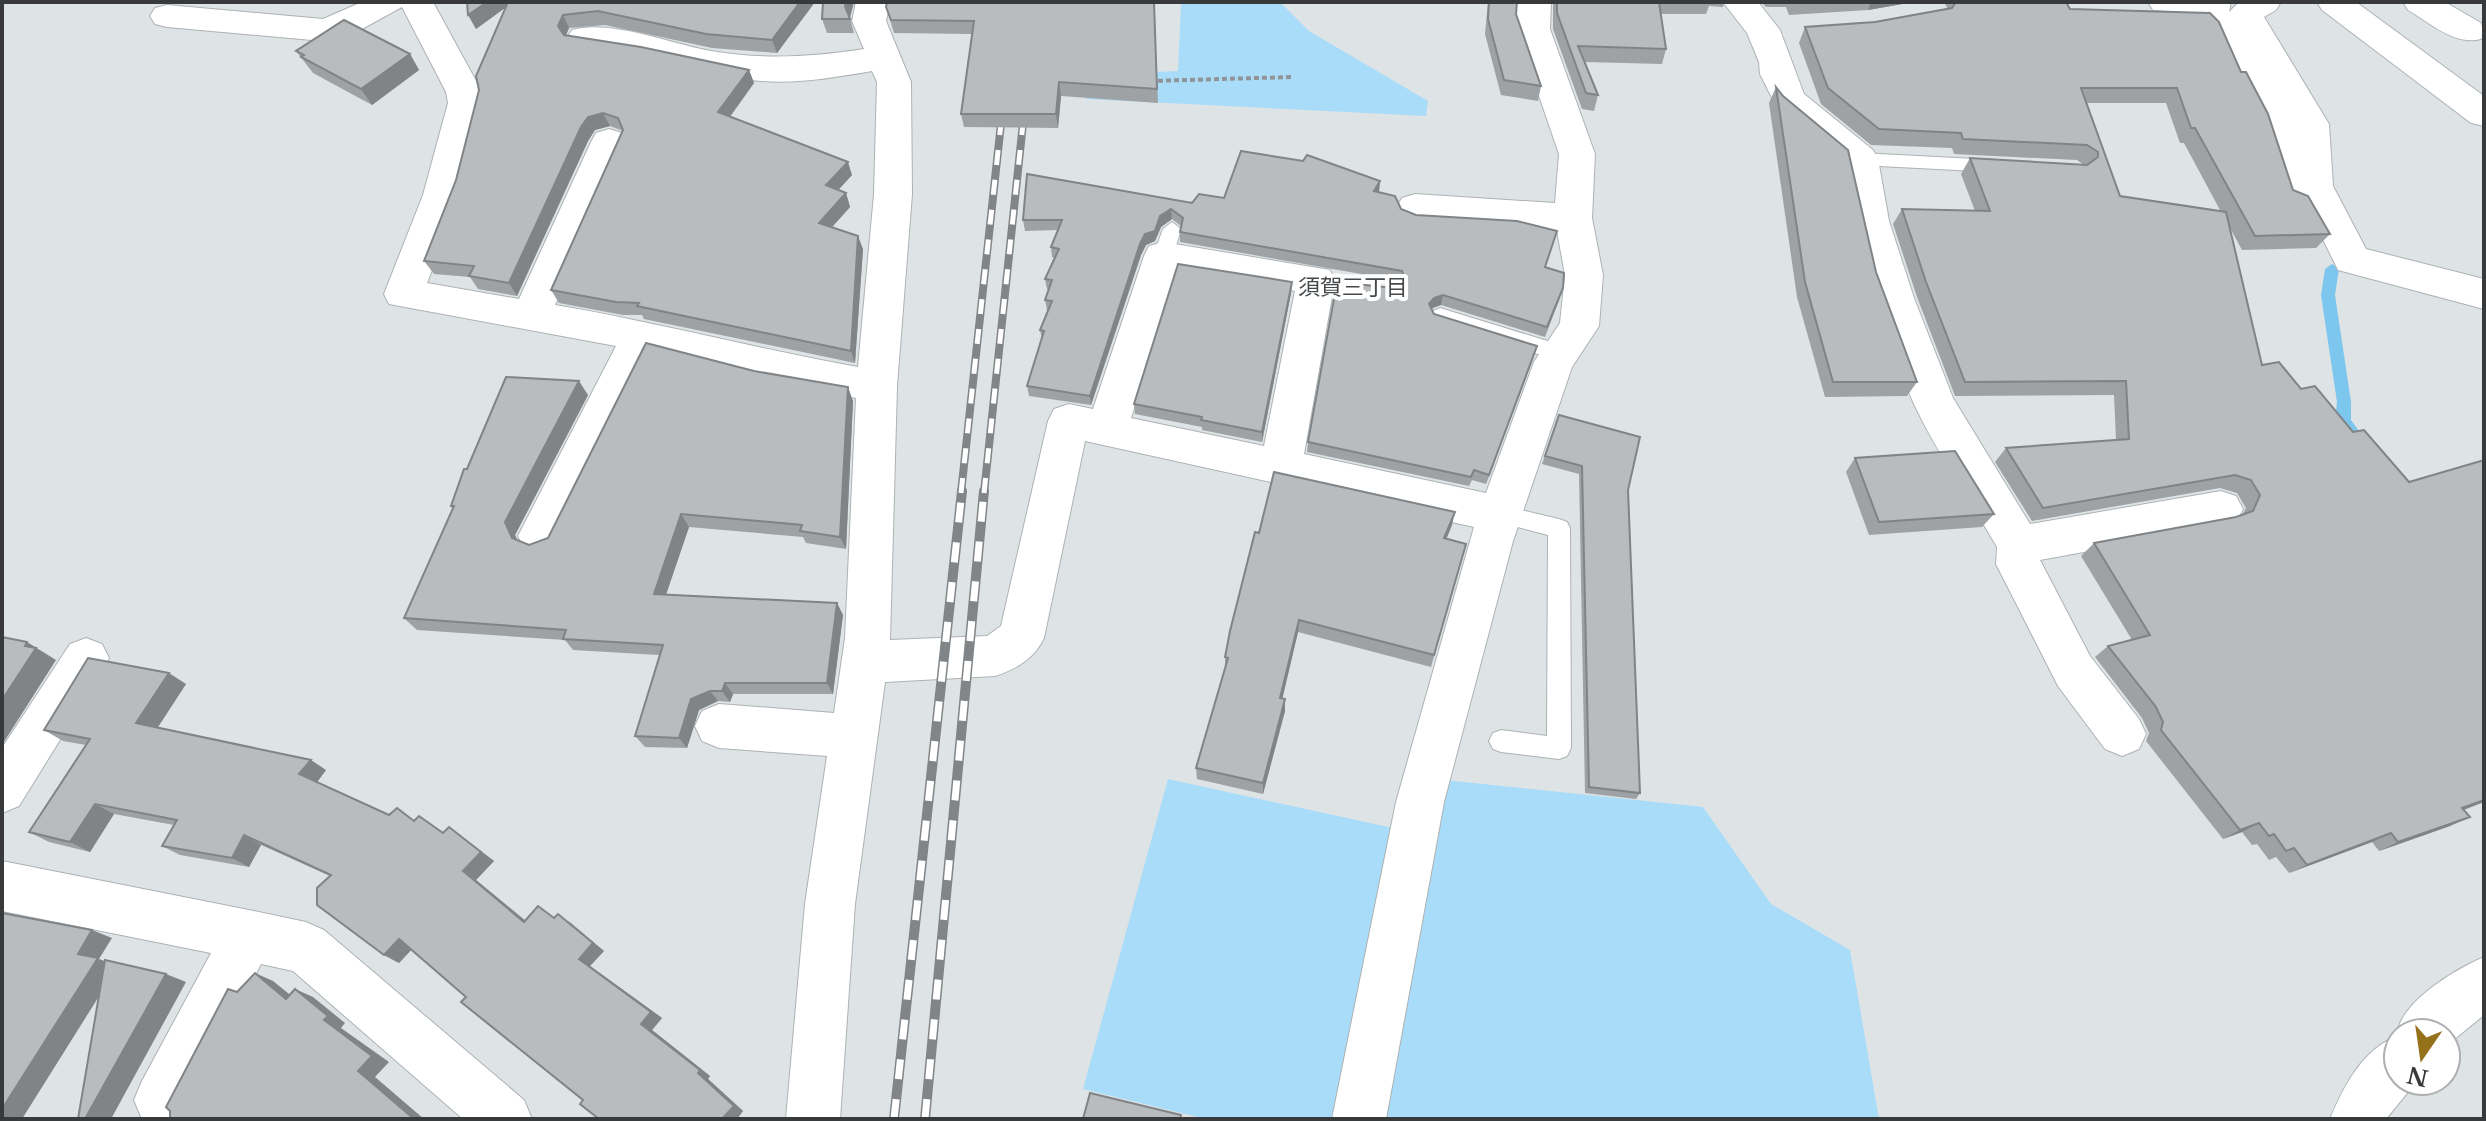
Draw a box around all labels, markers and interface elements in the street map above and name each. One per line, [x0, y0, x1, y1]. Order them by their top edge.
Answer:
district label: 須賀三丁目 [1298, 274, 1408, 301]
north arrow [2382, 1017, 2462, 1097]
text: N [2404, 1060, 2431, 1091]

